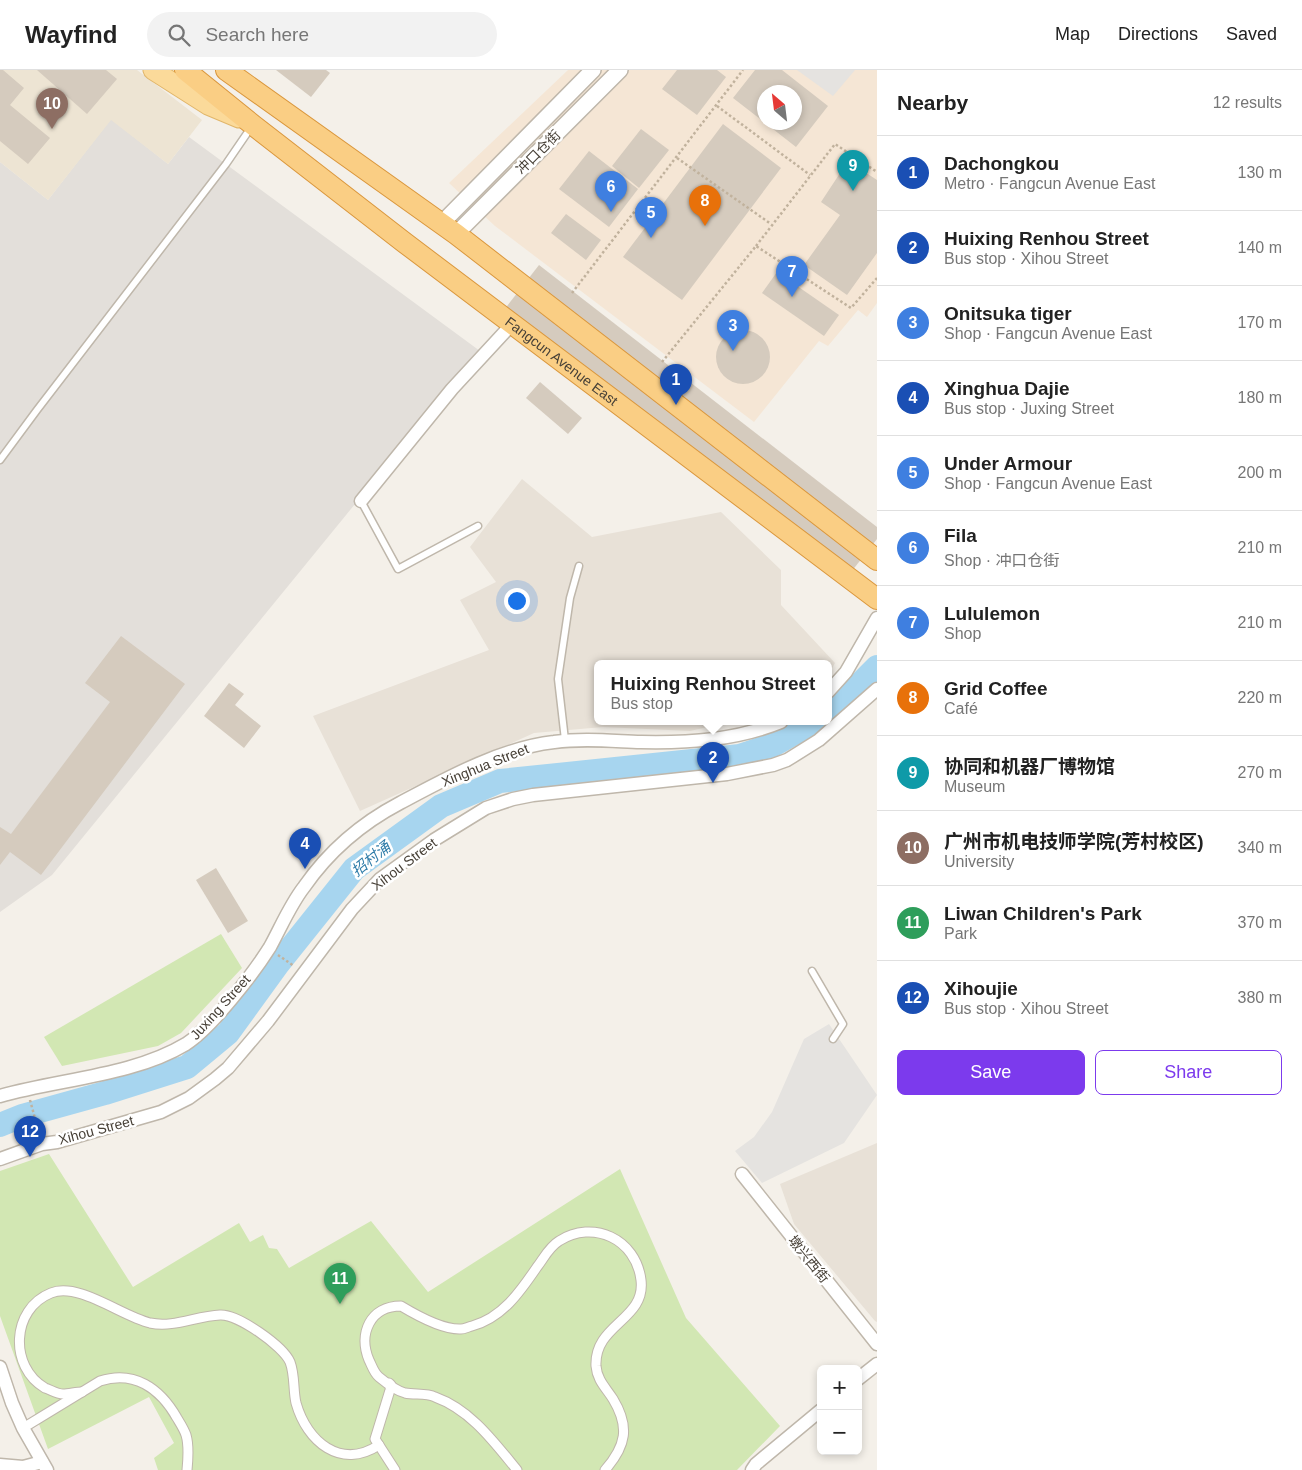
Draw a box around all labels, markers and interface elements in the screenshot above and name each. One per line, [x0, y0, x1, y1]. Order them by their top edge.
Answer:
search box [147, 12, 497, 57]
text: Wayfind [25, 21, 117, 48]
icon: search [165, 21, 193, 49]
text: Search here [205, 24, 309, 45]
text: Map [1055, 24, 1090, 44]
text: Directions [1118, 24, 1198, 44]
text: Saved [1226, 24, 1277, 44]
north arrow [757, 85, 802, 130]
pin: 10 [36, 88, 68, 129]
text: Nearby [897, 91, 968, 114]
text: 12 results [1213, 94, 1282, 111]
street label: 冲口仓街 [513, 127, 563, 177]
pin: 9 [837, 150, 869, 191]
text: Dachongkou [944, 153, 1059, 174]
text: 1 [909, 164, 917, 181]
text: 130 m [1238, 164, 1282, 181]
pin: 6 [595, 171, 627, 212]
text: Metro · Fangcun Avenue East [944, 175, 1155, 192]
pin: 8 [689, 185, 721, 226]
pin: 5 [635, 197, 667, 238]
text: Huixing Renhou Street [944, 228, 1149, 249]
text: 2 [909, 239, 917, 256]
text: 140 m [1238, 239, 1282, 256]
text: Bus stop · Xihou Street [944, 250, 1109, 267]
pin: 7 [776, 256, 808, 297]
text: Onitsuka tiger [944, 303, 1072, 324]
pin: 3 [717, 310, 749, 351]
street label: Fangcun Avenue East [502, 313, 621, 409]
text: 3 [909, 314, 917, 331]
text: 170 m [1238, 314, 1282, 331]
text: Shop · Fangcun Avenue East [944, 325, 1152, 342]
pin: 1 [660, 364, 692, 405]
text: Xinghua Dajie [944, 378, 1070, 399]
text: 4 [909, 389, 917, 406]
text: 180 m [1238, 389, 1282, 406]
text: Bus stop · Juxing Street [944, 400, 1114, 417]
text: Under Armour [944, 453, 1072, 474]
text: 5 [909, 464, 917, 481]
text: 200 m [1238, 464, 1282, 481]
text: Shop · Fangcun Avenue East [944, 475, 1152, 492]
text: Fila [944, 525, 977, 546]
text: 6 [909, 539, 917, 556]
text: 210 m [1238, 539, 1282, 556]
text: Shop · 冲口仓街 [944, 552, 1060, 569]
your location [504, 588, 530, 614]
text: Lululemon [944, 603, 1040, 624]
text: 7 [909, 614, 917, 631]
text: 210 m [1238, 614, 1282, 631]
text: Shop [944, 625, 981, 642]
popup [594, 660, 832, 725]
text: Huixing Renhou Street [611, 673, 815, 694]
text: Grid Coffee [944, 678, 1047, 699]
text: 8 [909, 689, 917, 706]
text: 220 m [1238, 689, 1282, 706]
text: Bus stop [611, 695, 673, 712]
text: Café [944, 700, 978, 717]
street label: Xinghua Street [439, 740, 531, 790]
pin: 2 [697, 742, 729, 783]
text: 协同和机器厂博物馆 [944, 756, 1115, 777]
text: 9 [909, 764, 917, 781]
text: 270 m [1238, 764, 1282, 781]
text: Museum [944, 778, 1005, 795]
pin: 4 [289, 828, 321, 869]
text: 广州市机电技师学院(芳村校区) [944, 831, 1204, 852]
street label: Xihou Street [368, 834, 440, 894]
water label: 招村涌 [348, 837, 395, 879]
text: 10 [904, 839, 922, 856]
text: 340 m [1238, 839, 1282, 856]
text: University [944, 853, 1014, 870]
text: Liwan Children's Park [944, 903, 1142, 924]
text: 11 [905, 914, 921, 931]
text: 370 m [1238, 914, 1282, 931]
text: Park [944, 925, 977, 942]
street label: Juxing Street [187, 971, 253, 1043]
text: Xihoujie [944, 978, 1018, 999]
text: 12 [904, 989, 922, 1006]
text: 380 m [1238, 989, 1282, 1006]
text: Bus stop · Xihou Street [944, 1000, 1109, 1017]
button: Save [897, 1050, 1085, 1095]
button: Share [1095, 1050, 1282, 1095]
street label: Xihou Street [57, 1112, 135, 1148]
pin: 12 [14, 1116, 46, 1157]
street label: 墩兴西街 [785, 1232, 833, 1286]
pin: 11 [324, 1263, 356, 1304]
map controls [817, 1365, 862, 1455]
button: + [817, 1365, 862, 1410]
button: − [817, 1410, 862, 1455]

